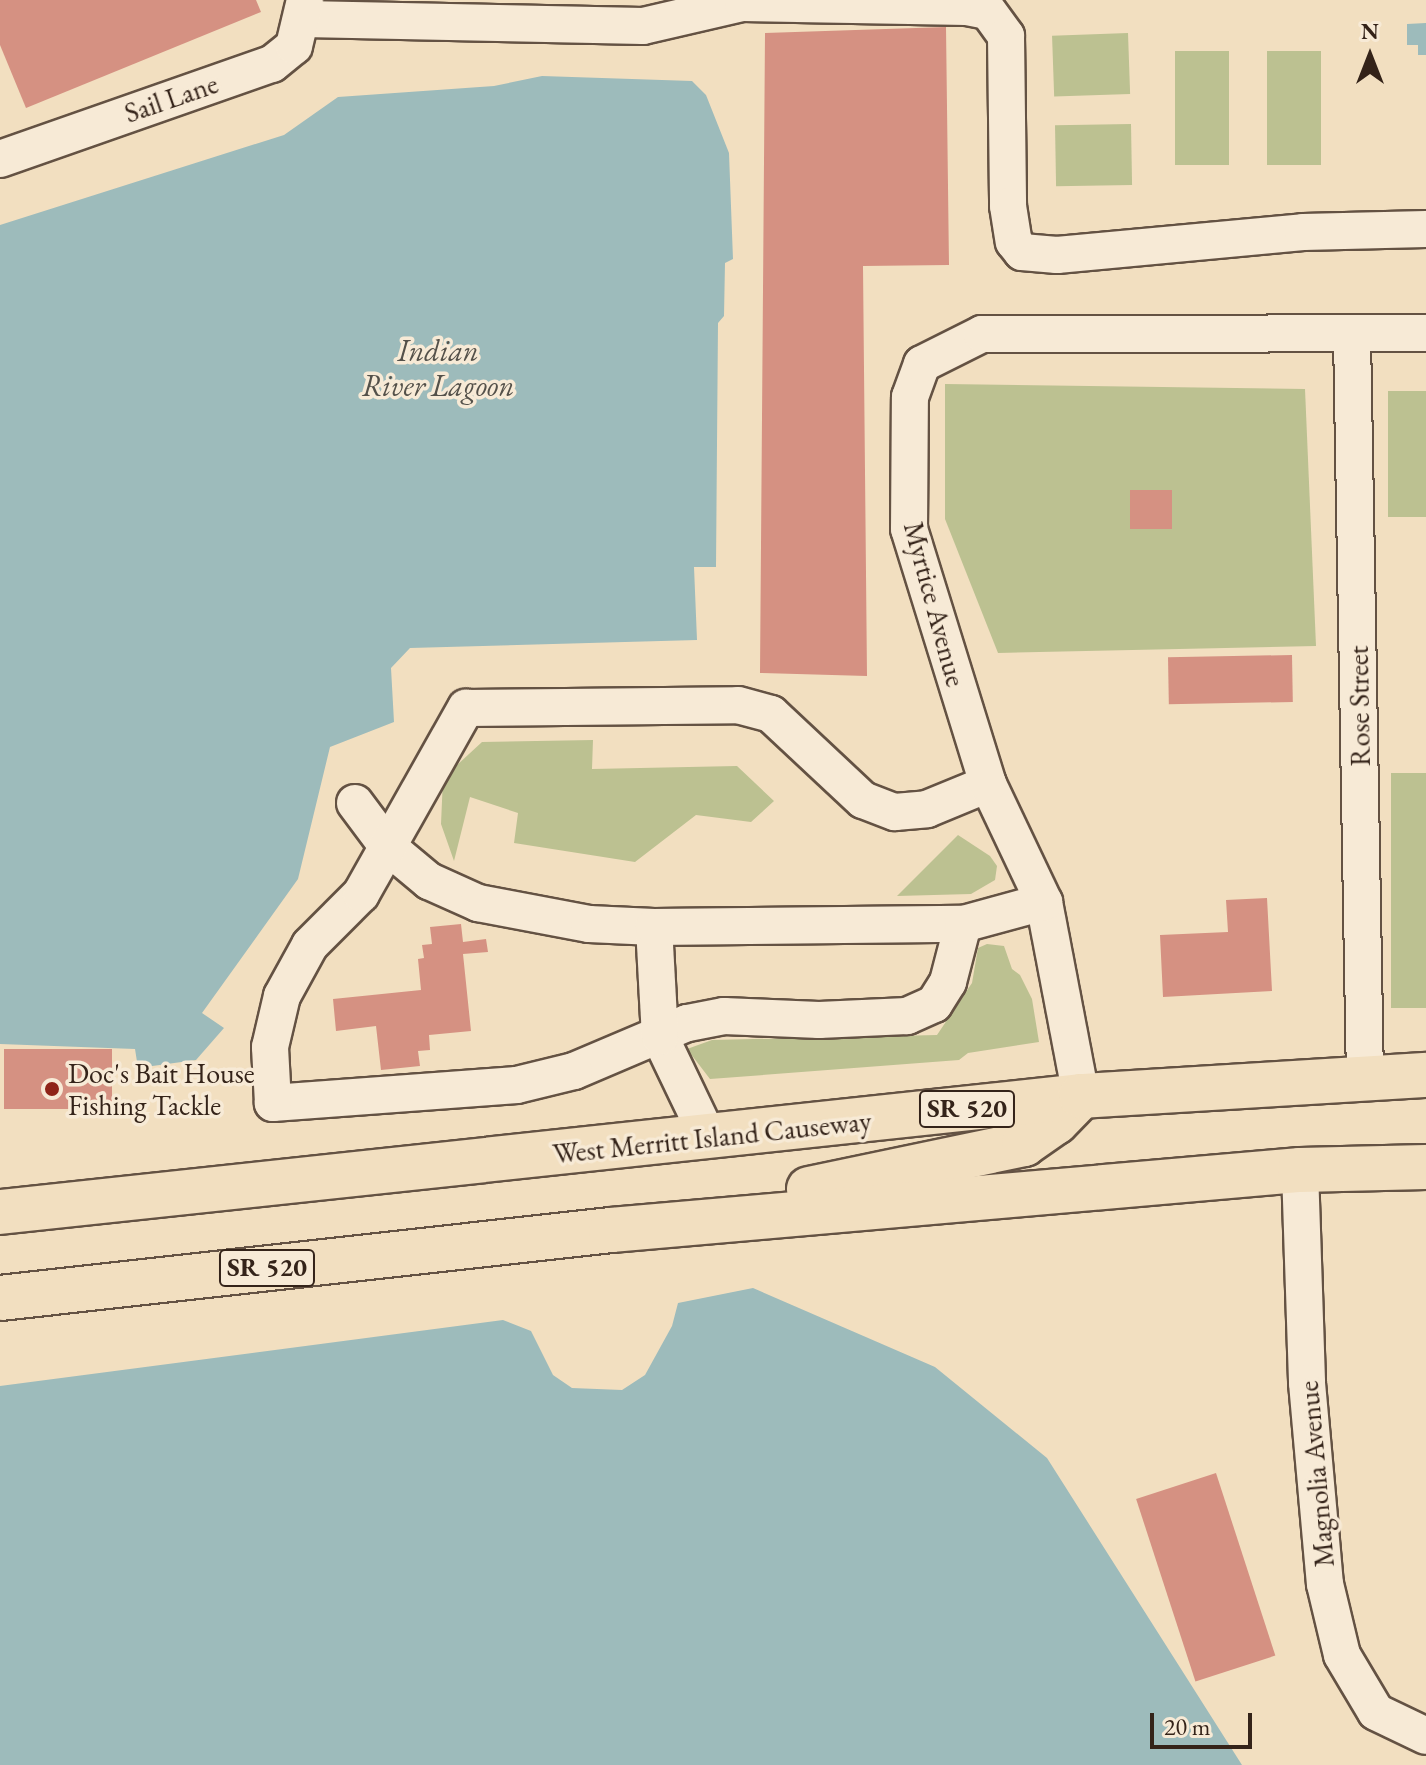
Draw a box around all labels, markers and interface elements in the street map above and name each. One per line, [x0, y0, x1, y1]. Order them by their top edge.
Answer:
north arrow [1330, 16, 1410, 96]
text: N [1361, 17, 1379, 46]
street label: Sail Lane [120, 66, 222, 130]
water label: Indian River Lagoon [362, 333, 514, 404]
street label: Myrtice Avenue [897, 518, 973, 690]
street label: Rose Street [1341, 645, 1377, 767]
place label: Doc's Bait House Fishing Tackle [68, 1056, 255, 1122]
marker: Doc's Bait House Fishing Tackle [43, 1080, 61, 1098]
road number: SR 520 [917, 1087, 1017, 1131]
street label: West Merritt Island Causeway [551, 1104, 873, 1170]
road number: SR 520 [217, 1246, 317, 1290]
street label: Magnolia Avenue [1291, 1379, 1341, 1569]
scale bar [1154, 1697, 1256, 1747]
text: 20 m [1164, 1711, 1211, 1742]

